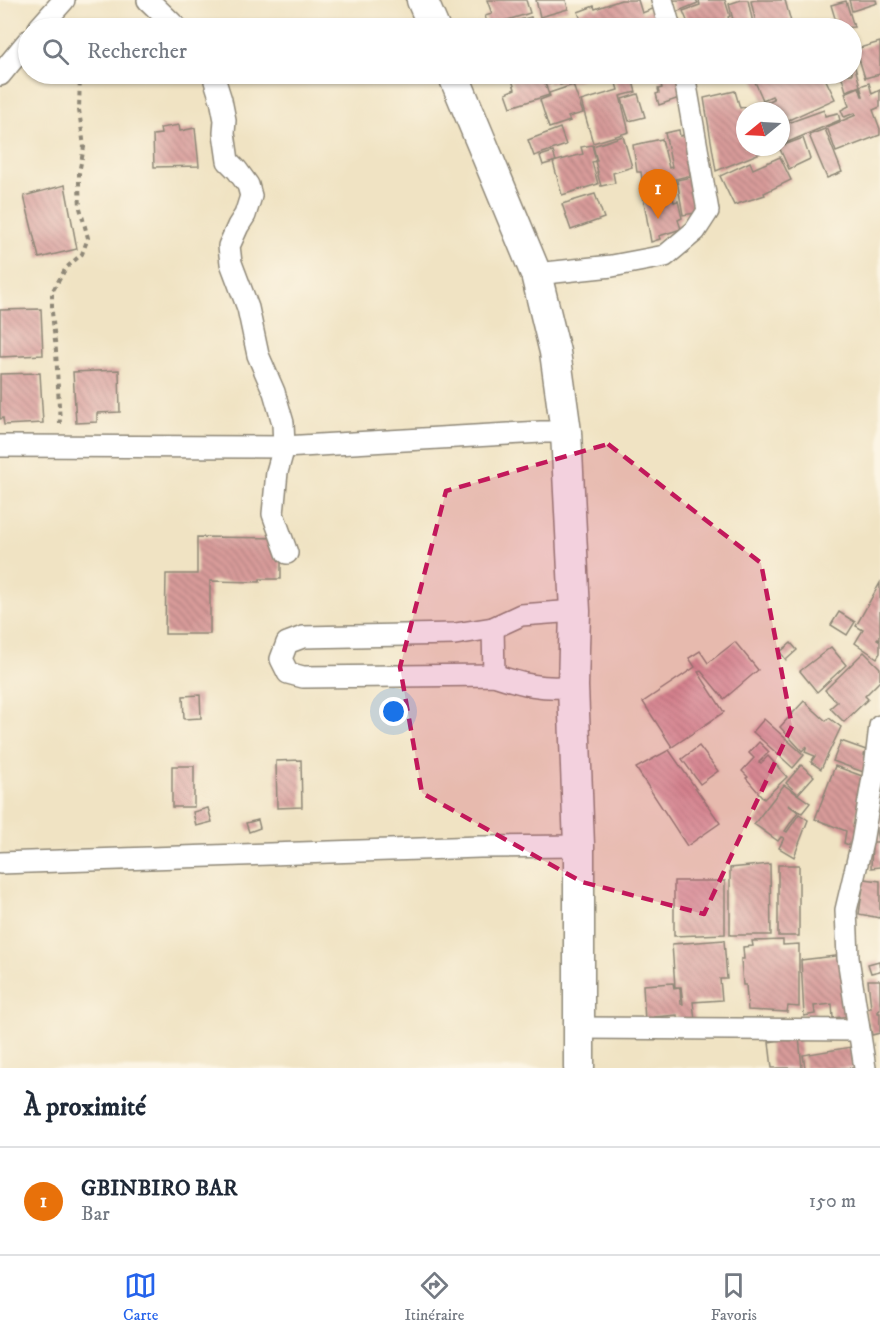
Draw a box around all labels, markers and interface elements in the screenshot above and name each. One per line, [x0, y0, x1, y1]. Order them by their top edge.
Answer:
search box [18, 18, 862, 84]
icon: search [39, 35, 72, 68]
text: Rechercher [87, 38, 187, 65]
north arrow [736, 102, 790, 156]
pin: 1 [638, 170, 678, 219]
your location [379, 697, 408, 726]
text: À proximité [24, 1091, 146, 1124]
text: GBINBIRO BAR [81, 1175, 238, 1202]
text: 1 [40, 1189, 47, 1214]
text: 150 m [809, 1189, 856, 1214]
text: Bar [81, 1202, 110, 1227]
tab: Carte [123, 1269, 158, 1325]
tab: Itinéraire [404, 1269, 464, 1325]
tab: Favoris [711, 1269, 757, 1325]

